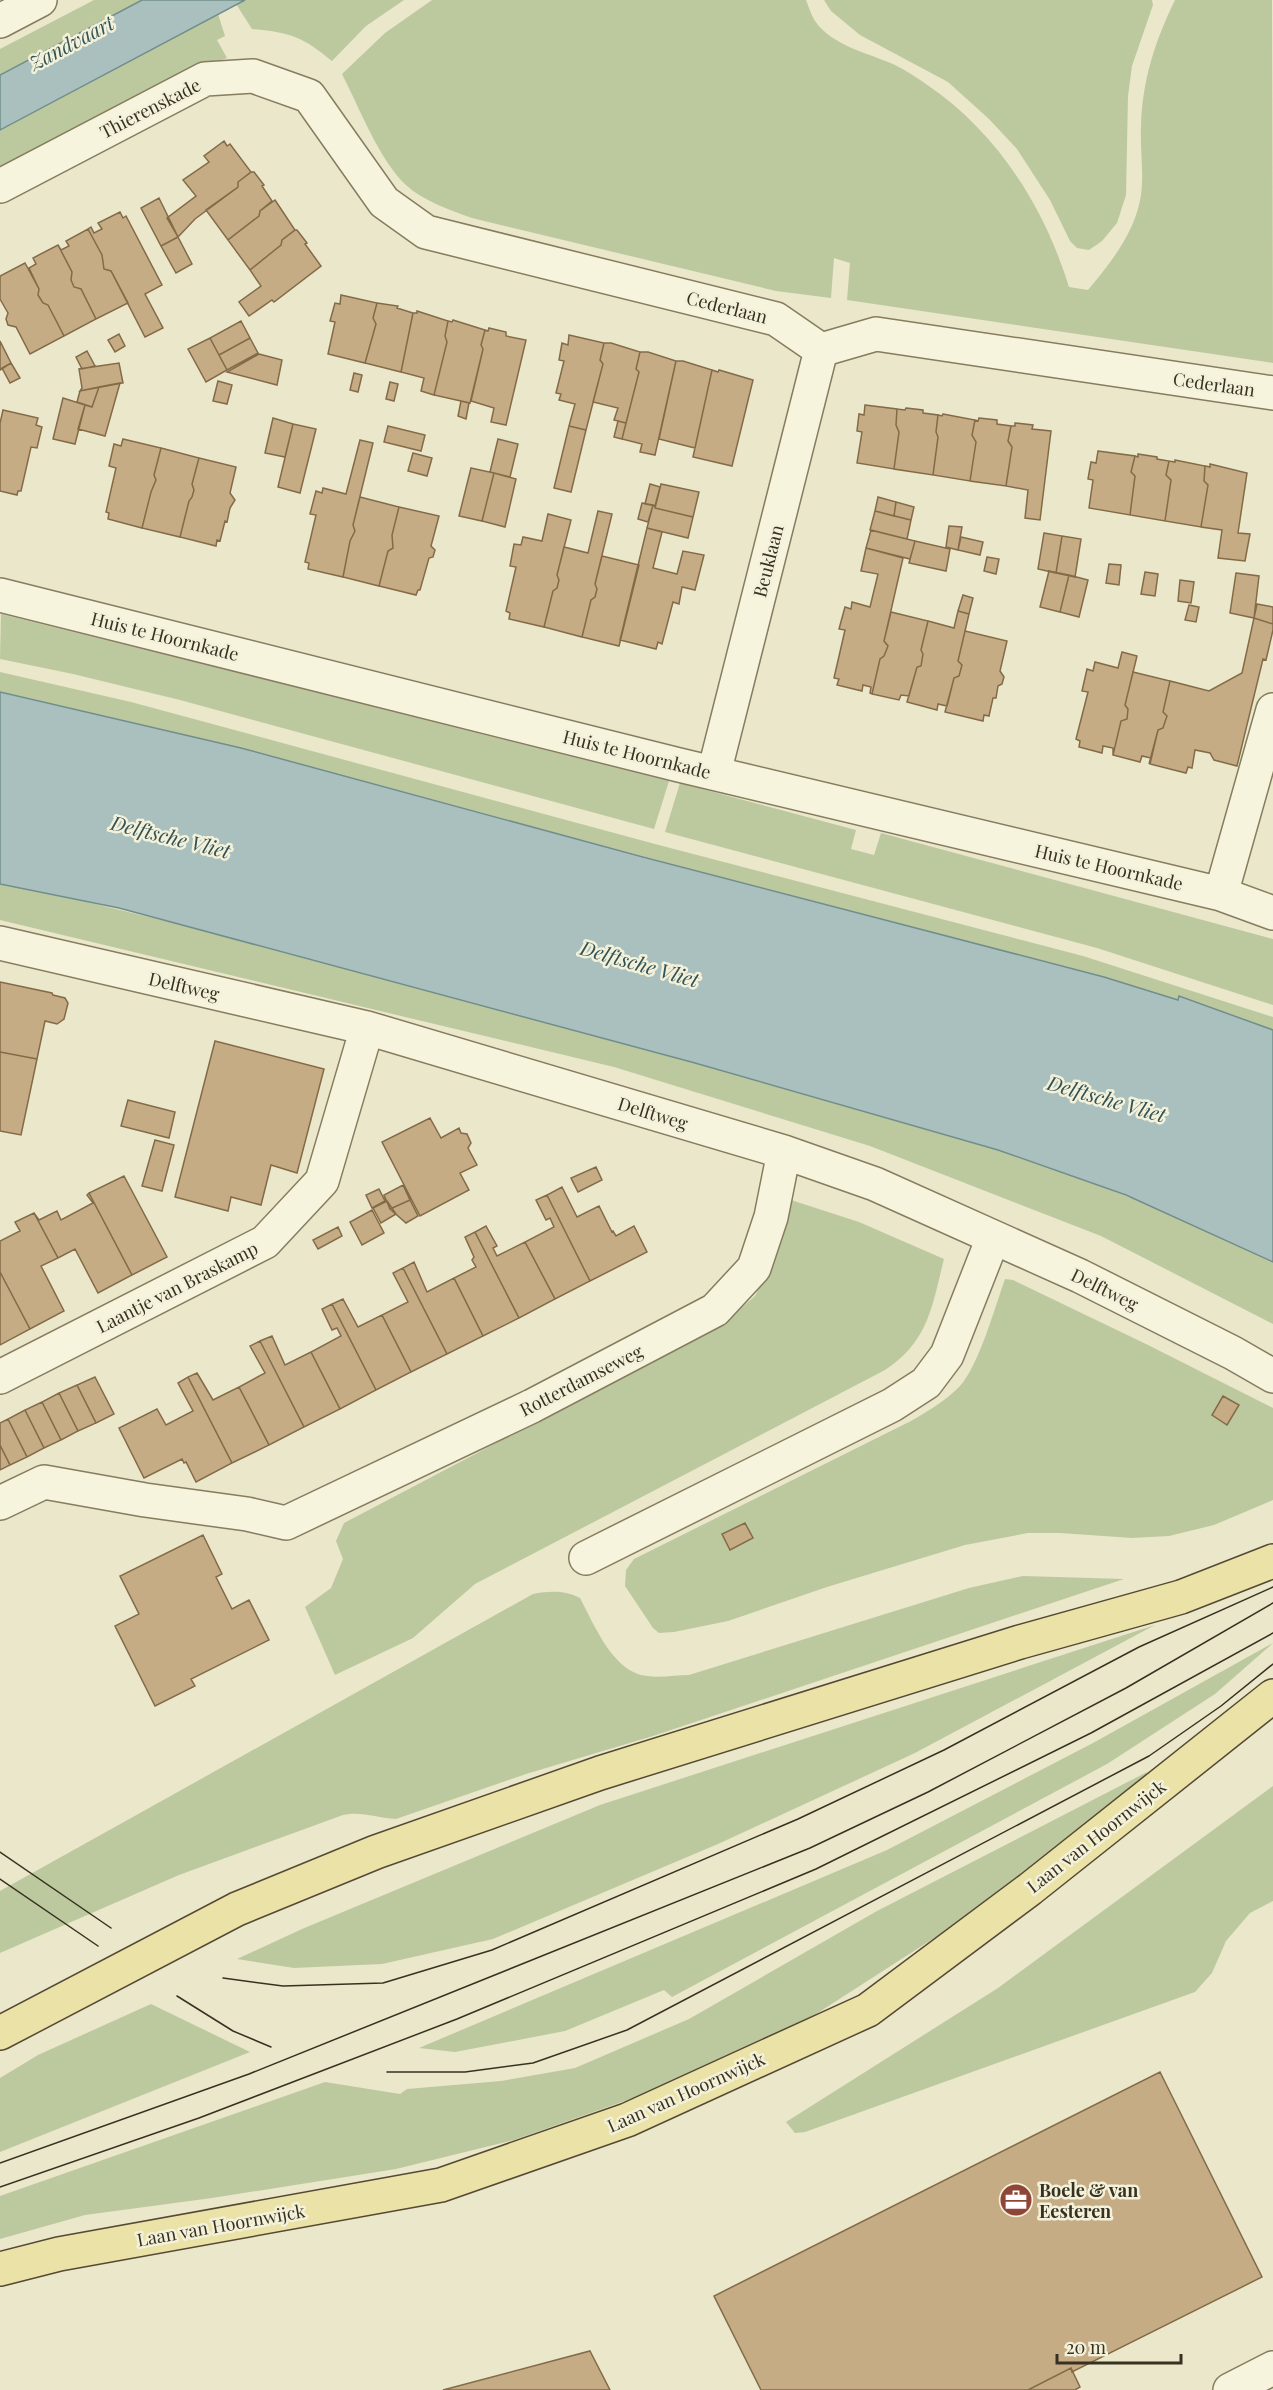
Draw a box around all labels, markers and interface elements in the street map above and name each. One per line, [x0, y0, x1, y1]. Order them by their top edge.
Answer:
water label: Zandvaart [23, 8, 119, 76]
street label: Thierenskade [96, 72, 204, 144]
street label: Cederlaan [684, 285, 770, 329]
street label: Cederlaan [1171, 366, 1257, 402]
street label: Beuklaan [747, 522, 789, 600]
street label: Huis te Hoornkade [89, 606, 241, 666]
street label: Huis te Hoornkade [561, 724, 713, 784]
water label: Delftsche Vliet [108, 808, 235, 864]
street label: Huis te Hoornkade [1033, 838, 1185, 896]
water label: Delftsche Vliet [577, 933, 704, 993]
street label: Delftweg [146, 966, 222, 1006]
water label: Delftsche Vliet [1044, 1068, 1171, 1128]
street label: Delftweg [615, 1091, 691, 1135]
street label: Laantje van Braskamp [92, 1236, 262, 1338]
street label: Delftweg [1067, 1262, 1143, 1316]
street label: Rotterdamseweg [515, 1338, 647, 1421]
street label: Laan van Hoornwijck [1021, 1774, 1171, 1898]
street label: Laan van Hoornwijck [603, 2046, 769, 2138]
place label: Boele & van Eesteren [1039, 2178, 1138, 2223]
office icon: Boele & van Eesteren [998, 2182, 1034, 2218]
street label: Laan van Hoornwijck [135, 2198, 307, 2252]
scale bar [1057, 2327, 1182, 2365]
text: 20 m [1066, 2335, 1106, 2359]

